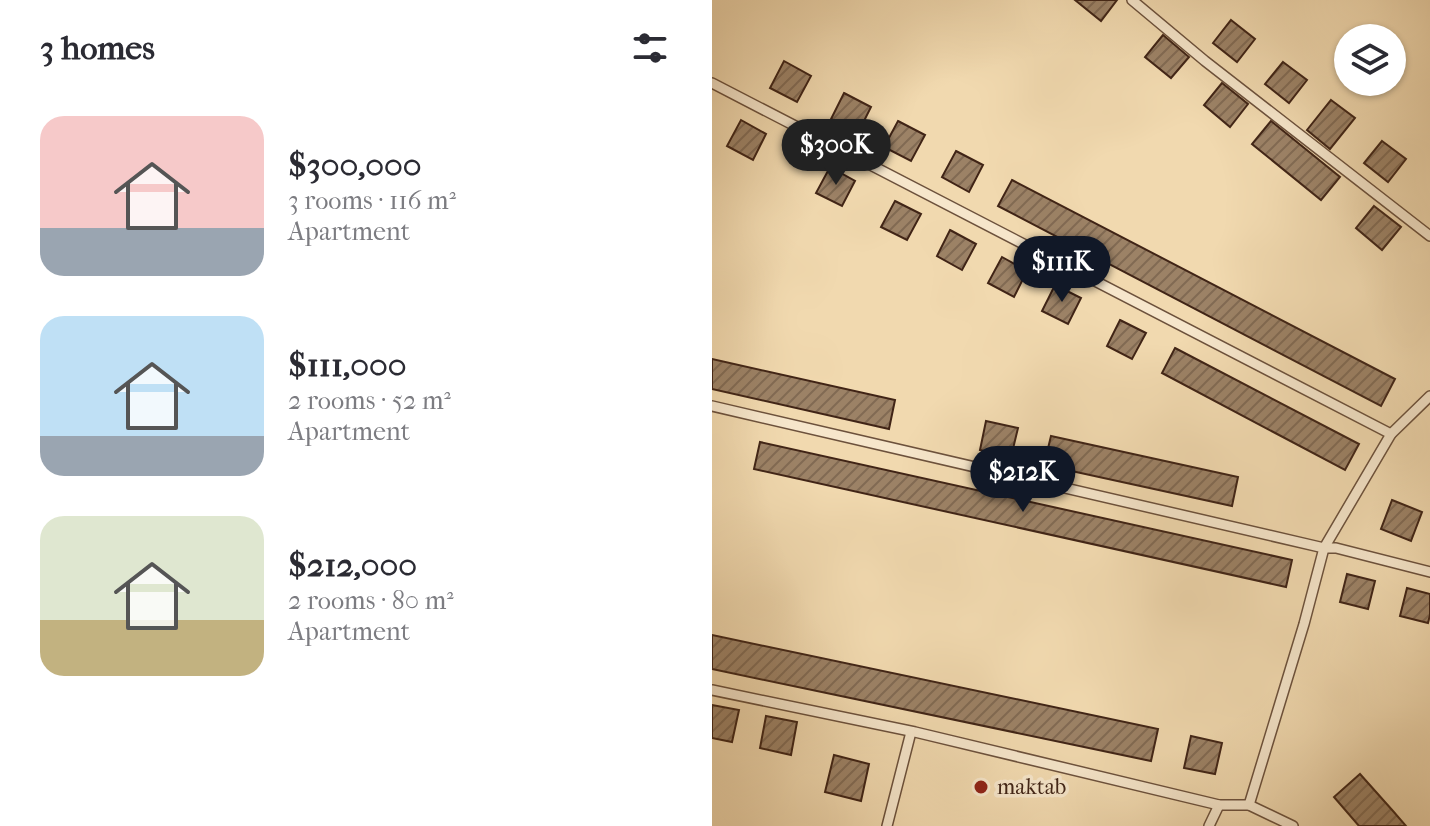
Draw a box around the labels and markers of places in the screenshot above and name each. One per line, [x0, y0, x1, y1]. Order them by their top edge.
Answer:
pin: $300K [780, 119, 892, 187]
pin: $111K [1006, 236, 1118, 304]
pin: $212K [967, 446, 1079, 514]
place label: maktab [997, 774, 1066, 800]
marker: maktab [972, 778, 990, 796]

